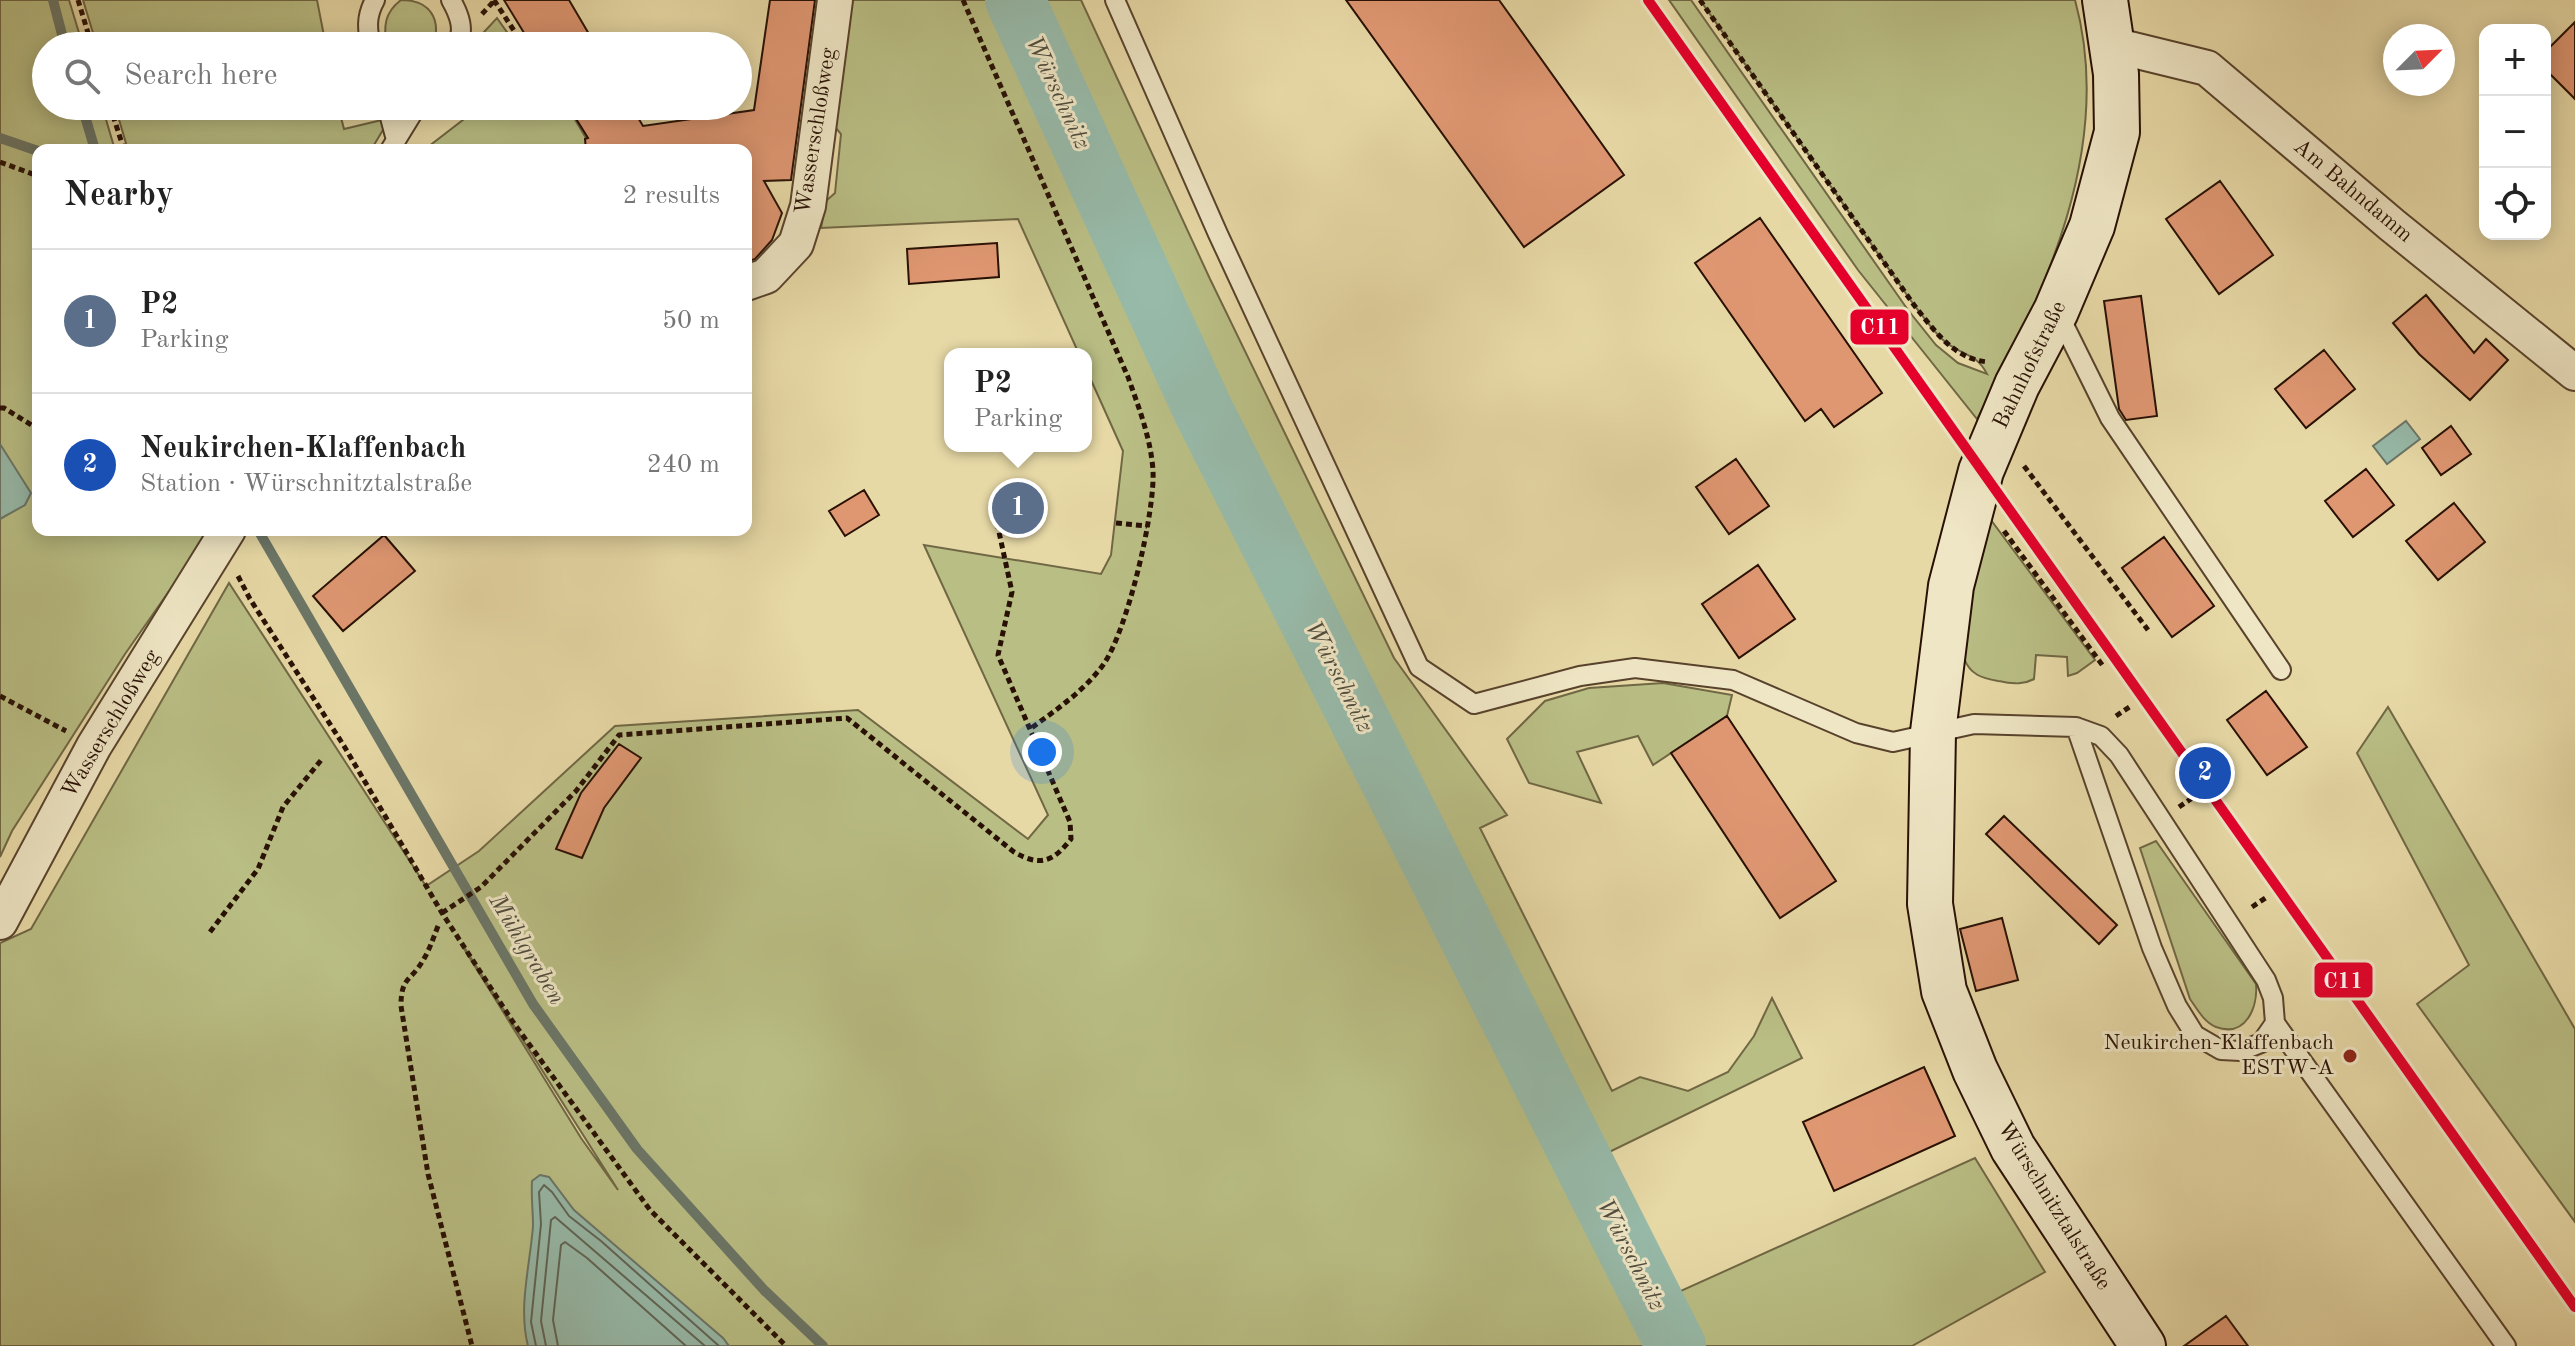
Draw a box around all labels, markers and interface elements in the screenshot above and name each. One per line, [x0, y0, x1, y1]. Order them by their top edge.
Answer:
north arrow [2383, 24, 2455, 96]
map controls [2479, 24, 2551, 240]
button: + [2479, 24, 2551, 96]
search box [32, 32, 752, 120]
water label: Würschnitz [1020, 32, 1094, 154]
street label: Wasserschloßweg [792, 46, 840, 216]
icon: search [60, 54, 104, 98]
text: Search here [124, 61, 278, 91]
button: − [2479, 96, 2551, 168]
street label: Am Bahndamm [2289, 135, 2417, 247]
button: locate [2479, 168, 2551, 240]
text: Nearby [64, 179, 174, 213]
text: 2 results [622, 183, 720, 209]
text: P2 [140, 290, 178, 320]
street label: Bahnhofstraße [1990, 298, 2070, 432]
text: 1 [82, 308, 98, 334]
text: 50 m [662, 308, 720, 334]
line badge: C11 [1849, 308, 1910, 346]
text: C11 [1860, 317, 1900, 339]
text: Parking [140, 327, 229, 353]
popup [944, 348, 1092, 452]
text: P2 [974, 369, 1012, 399]
text: Parking [974, 406, 1062, 432]
text: Neukirchen-Klaffenbach [140, 434, 466, 464]
text: 2 [82, 452, 98, 478]
text: 240 m [647, 452, 720, 478]
text: Station · Würschnitztalstraße [140, 471, 472, 497]
pin: 1 [992, 478, 1044, 538]
water label: Würschnitz [1300, 617, 1376, 737]
street label: Wasserschloßweg [58, 646, 164, 802]
your location [1022, 732, 1062, 772]
pin: 2 [2179, 743, 2231, 803]
water label: Mühlgraben [483, 890, 568, 1010]
line badge: C11 [2313, 961, 2374, 999]
text: C11 [2323, 971, 2363, 993]
place label: Neukirchen-Klaffenbach ESTW-A [2103, 1032, 2334, 1079]
marker: Neukirchen-Klaffenbach ESTW-A [2341, 1047, 2359, 1065]
street label: Würschnitztalstraße [1993, 1118, 2115, 1294]
water label: Würschnitz [1592, 1195, 1668, 1315]

